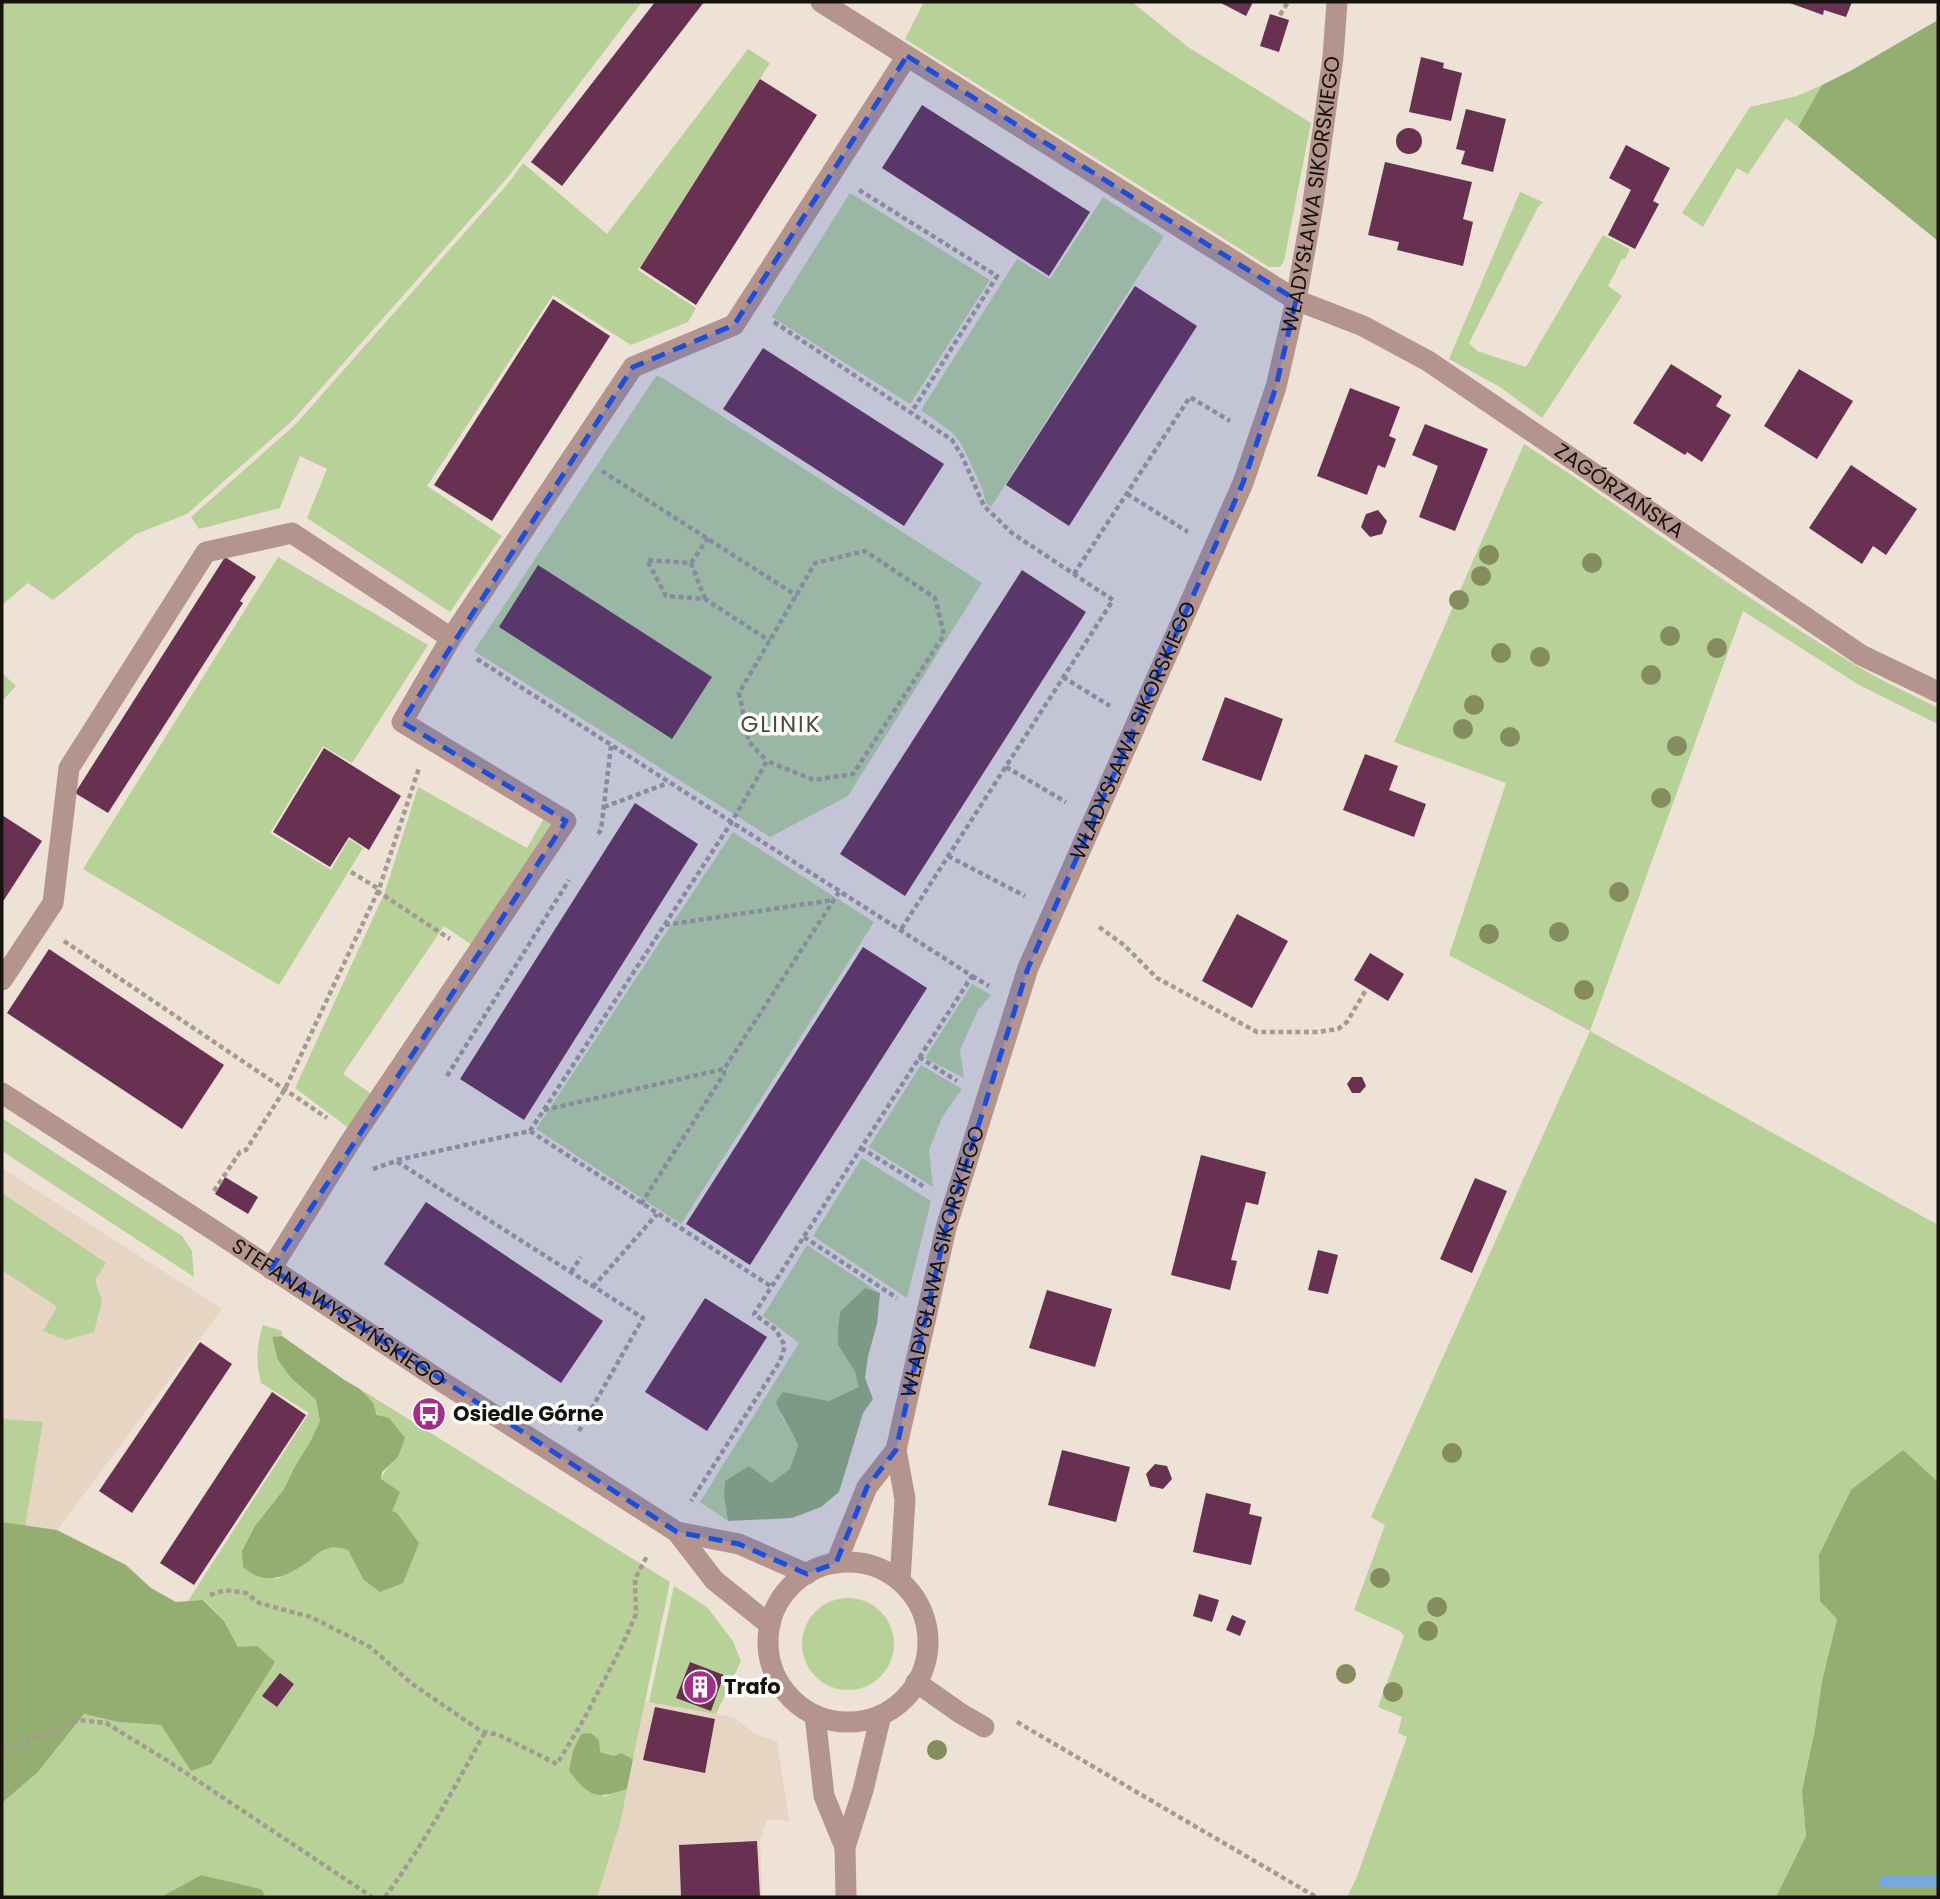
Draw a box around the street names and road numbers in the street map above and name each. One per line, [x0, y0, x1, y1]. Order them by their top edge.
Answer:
street label: WŁADYSŁAWA SIKORSKIEGO [1274, 54, 1347, 336]
street label: ZAGÓRZAŃSKA [1549, 436, 1690, 545]
street label: WŁADYSŁAWA SIKORSKIEGO [1063, 596, 1203, 864]
street label: WŁADYSŁAWA SIKORSKIEGO [893, 1122, 991, 1400]
street label: STEFANA WYSZYŃSKIEGO [226, 1231, 451, 1394]

